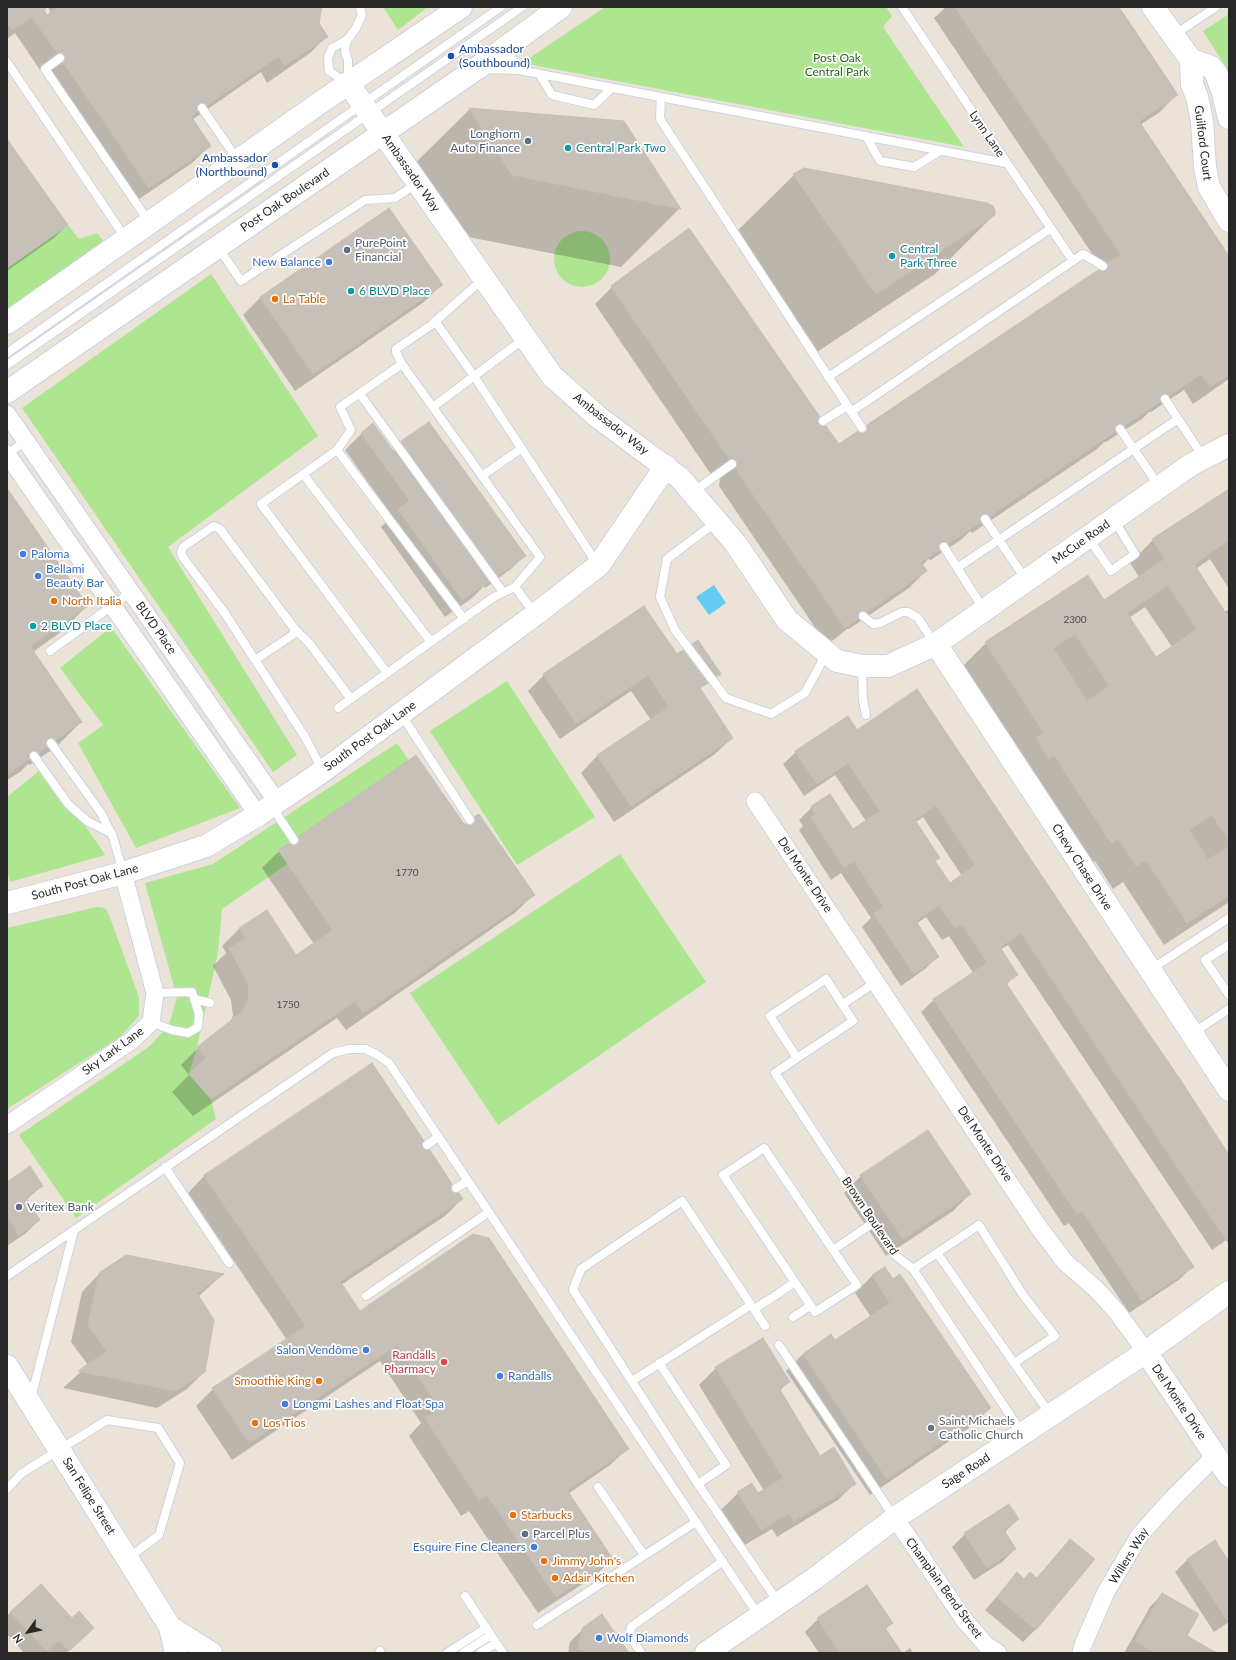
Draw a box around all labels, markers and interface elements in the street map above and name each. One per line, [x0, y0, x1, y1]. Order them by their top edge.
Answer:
place label: Ambassador (Southbound) [459, 42, 530, 70]
marker: Ambassador (Southbound) [446, 51, 456, 61]
park label: Post Oak Central Park [805, 51, 869, 79]
street label: Guilford Court [1191, 104, 1215, 182]
street label: Lynn Lane [966, 108, 1008, 160]
place label: Longhorn Auto Finance [450, 127, 520, 155]
street label: Ambassador Way [379, 131, 443, 215]
marker: Longhorn Auto Finance [523, 136, 533, 146]
place label: Central Park Two [576, 141, 666, 155]
marker: Central Park Two [563, 143, 573, 153]
place label: Ambassador (Northbound) [196, 151, 267, 179]
marker: Ambassador (Northbound) [270, 160, 280, 170]
street label: Post Oak Boulevard [238, 165, 332, 235]
place label: PurePoint Financial [355, 236, 407, 264]
place label: Central Park Three [900, 242, 957, 270]
marker: PurePoint Financial [342, 245, 352, 255]
marker: Central Park Three [887, 251, 897, 261]
place label: New Balance [252, 255, 321, 269]
marker: New Balance [324, 257, 334, 267]
place label: 6 BLVD Place [359, 284, 430, 298]
marker: 6 BLVD Place [346, 286, 356, 296]
place label: La Table [283, 292, 326, 306]
marker: La Table [270, 294, 280, 304]
street label: Ambassador Way [570, 390, 652, 458]
street label: McCue Road [1049, 517, 1113, 567]
place label: Paloma [31, 547, 69, 561]
marker: Paloma [18, 549, 28, 559]
place label: Bellami Beauty Bar [46, 562, 104, 590]
marker: Bellami Beauty Bar [33, 571, 43, 581]
place label: North Italia [62, 594, 121, 608]
marker: North Italia [49, 596, 59, 606]
street label: BLVD Place [133, 599, 179, 657]
house number: 2300 [1063, 614, 1087, 626]
place label: 2 BLVD Place [41, 619, 112, 633]
marker: 2 BLVD Place [28, 621, 38, 631]
street label: South Post Oak Lane [321, 698, 419, 774]
street label: Chevy Chase Drive [1049, 821, 1115, 913]
street label: Del Monte Drive [774, 835, 836, 915]
street label: South Post Oak Lane [30, 861, 140, 903]
house number: 1770 [395, 867, 419, 879]
house number: 1750 [276, 999, 300, 1011]
street label: Sky Lark Lane [79, 1024, 147, 1078]
street label: Del Monte Drive [954, 1104, 1016, 1184]
street label: Brown Boulevard [839, 1174, 901, 1258]
place label: Veritex Bank [27, 1200, 94, 1214]
marker: Veritex Bank [14, 1202, 24, 1212]
place label: Salon Vendôme [276, 1343, 358, 1357]
marker: Salon Vendôme [361, 1345, 371, 1355]
place label: Randalls Pharmacy [384, 1348, 436, 1376]
marker: Randalls Pharmacy [439, 1357, 449, 1367]
street label: Del Monte Drive [1148, 1362, 1210, 1442]
place label: Randalls [508, 1369, 552, 1383]
marker: Randalls [495, 1371, 505, 1381]
place label: Smoothie King [234, 1374, 311, 1388]
marker: Smoothie King [314, 1376, 324, 1386]
place label: Longmi Lashes and Float Spa [293, 1397, 444, 1411]
marker: Longmi Lashes and Float Spa [280, 1399, 290, 1409]
place label: Saint Michaels Catholic Church [939, 1414, 1023, 1442]
place label: Los Tios [263, 1416, 306, 1430]
marker: Los Tios [250, 1418, 260, 1428]
marker: Saint Michaels Catholic Church [926, 1423, 936, 1433]
street label: Sage Road [939, 1450, 993, 1492]
street label: San Felipe Street [60, 1455, 118, 1537]
place label: Starbucks [521, 1508, 572, 1522]
marker: Starbucks [508, 1510, 518, 1520]
street label: Willers Way [1106, 1525, 1152, 1587]
place label: Parcel Plus [533, 1527, 590, 1541]
marker: Parcel Plus [520, 1529, 530, 1539]
street label: Champlain Bend Street [903, 1535, 985, 1641]
place label: Esquire Fine Cleaners [413, 1540, 526, 1554]
marker: Esquire Fine Cleaners [529, 1542, 539, 1552]
place label: Jimmy John's [552, 1554, 621, 1568]
marker: Jimmy John's [539, 1556, 549, 1566]
place label: Adair Kitchen [563, 1571, 635, 1585]
marker: Adair Kitchen [550, 1573, 560, 1583]
north arrow [8, 1612, 48, 1652]
place label: Wolf Diamonds [607, 1631, 689, 1645]
text: N [10, 1632, 25, 1646]
marker: Wolf Diamonds [594, 1633, 604, 1643]

